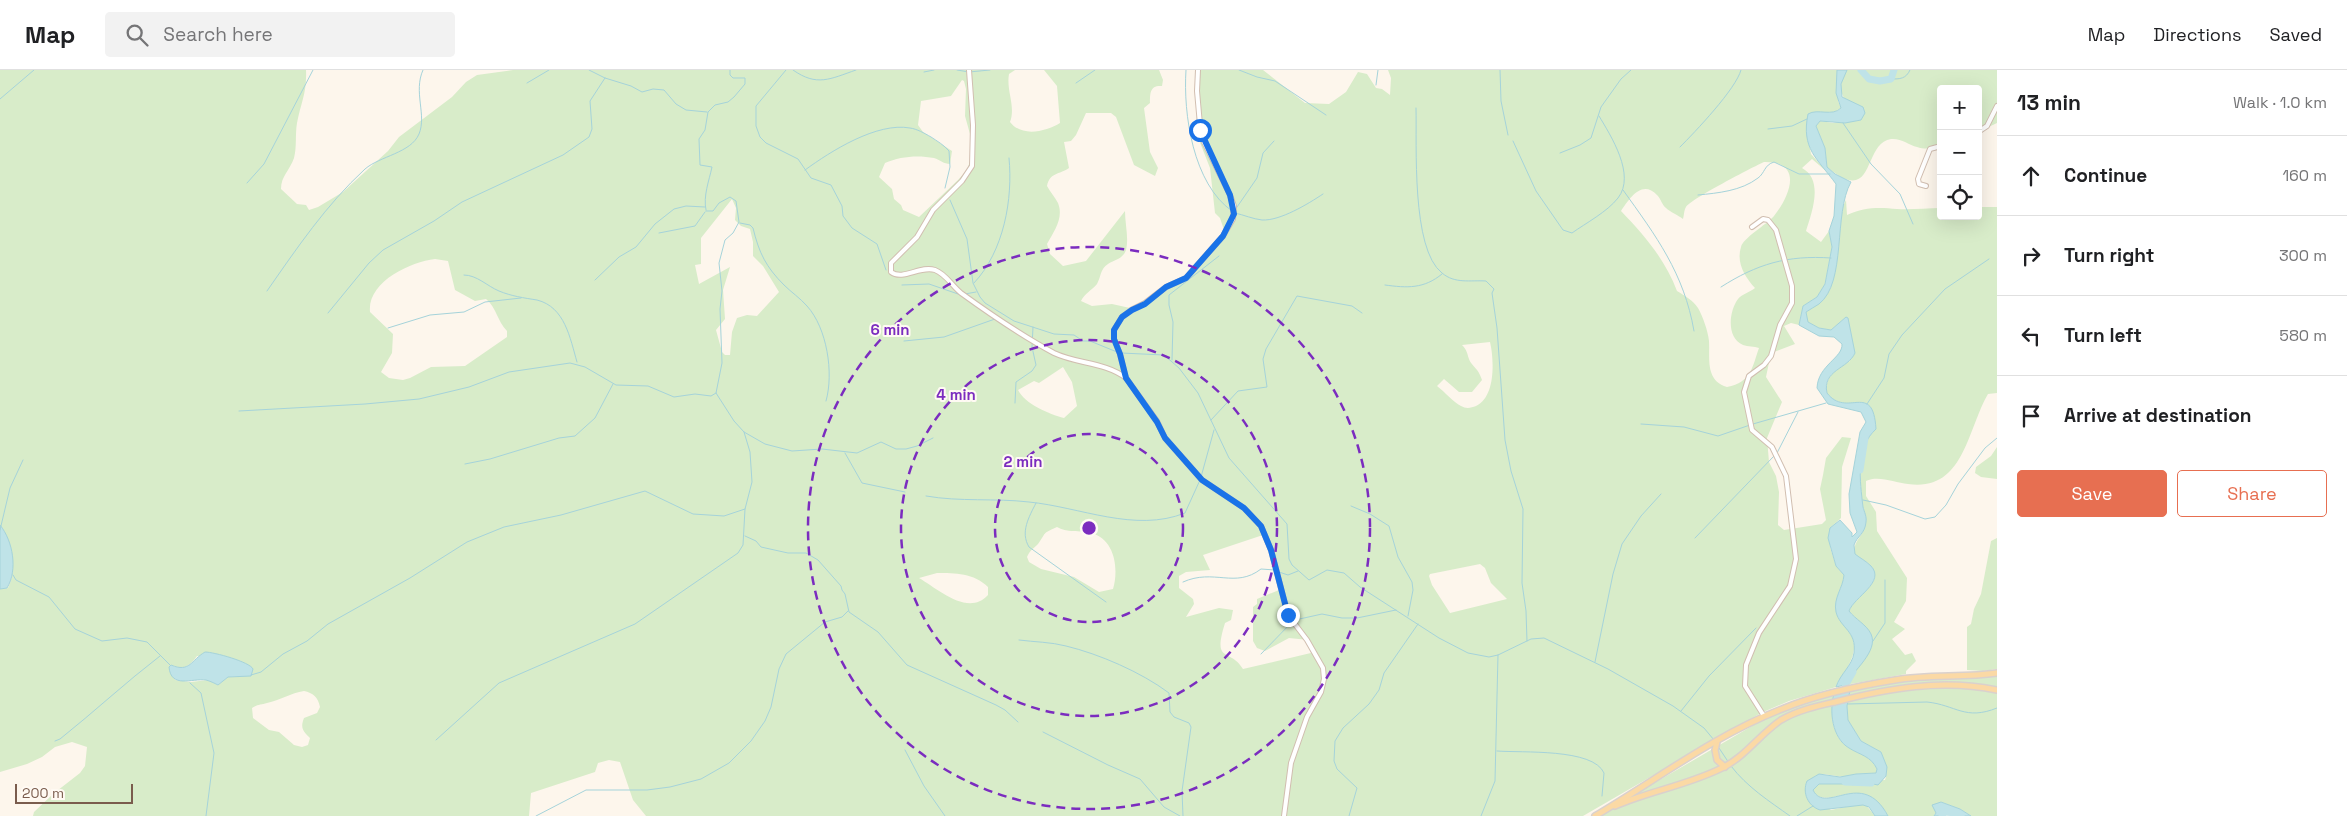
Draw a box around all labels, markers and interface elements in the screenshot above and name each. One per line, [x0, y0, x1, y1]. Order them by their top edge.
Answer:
search box [105, 12, 455, 57]
text: Map [25, 19, 75, 50]
icon: search [123, 21, 151, 49]
text: Search here [163, 22, 273, 47]
text: Map [2088, 23, 2125, 46]
text: Directions [2153, 23, 2242, 46]
text: Saved [2270, 23, 2322, 46]
map controls [1937, 85, 1982, 220]
button: + [1937, 85, 1982, 130]
text: 13 min [2017, 89, 2081, 116]
text: Walk · 1.0 km [2233, 92, 2327, 113]
route start [1189, 119, 1212, 142]
button: − [1937, 130, 1982, 175]
icon: ahead [2017, 162, 2045, 190]
text: Continue [2064, 163, 2147, 188]
text: 160 m [2282, 165, 2327, 186]
button: locate [1937, 175, 1982, 220]
icon: right [2017, 242, 2045, 270]
text: Turn right [2064, 243, 2154, 268]
text: 300 m [2279, 245, 2327, 266]
text: 6 min [870, 320, 910, 339]
icon: left [2017, 322, 2045, 350]
text: Turn left [2064, 323, 2142, 348]
text: 580 m [2279, 325, 2327, 346]
text: 4 min [936, 385, 976, 404]
icon: arrive [2017, 402, 2045, 430]
text: Arrive at destination [2064, 403, 2252, 428]
text: 2 min [1004, 452, 1042, 471]
button: Save [2017, 470, 2167, 517]
button: Share [2177, 470, 2327, 517]
centre of rings [1080, 519, 1098, 537]
route end [1277, 604, 1300, 627]
scale bar [15, 781, 132, 804]
text: 200 m [22, 784, 64, 802]

